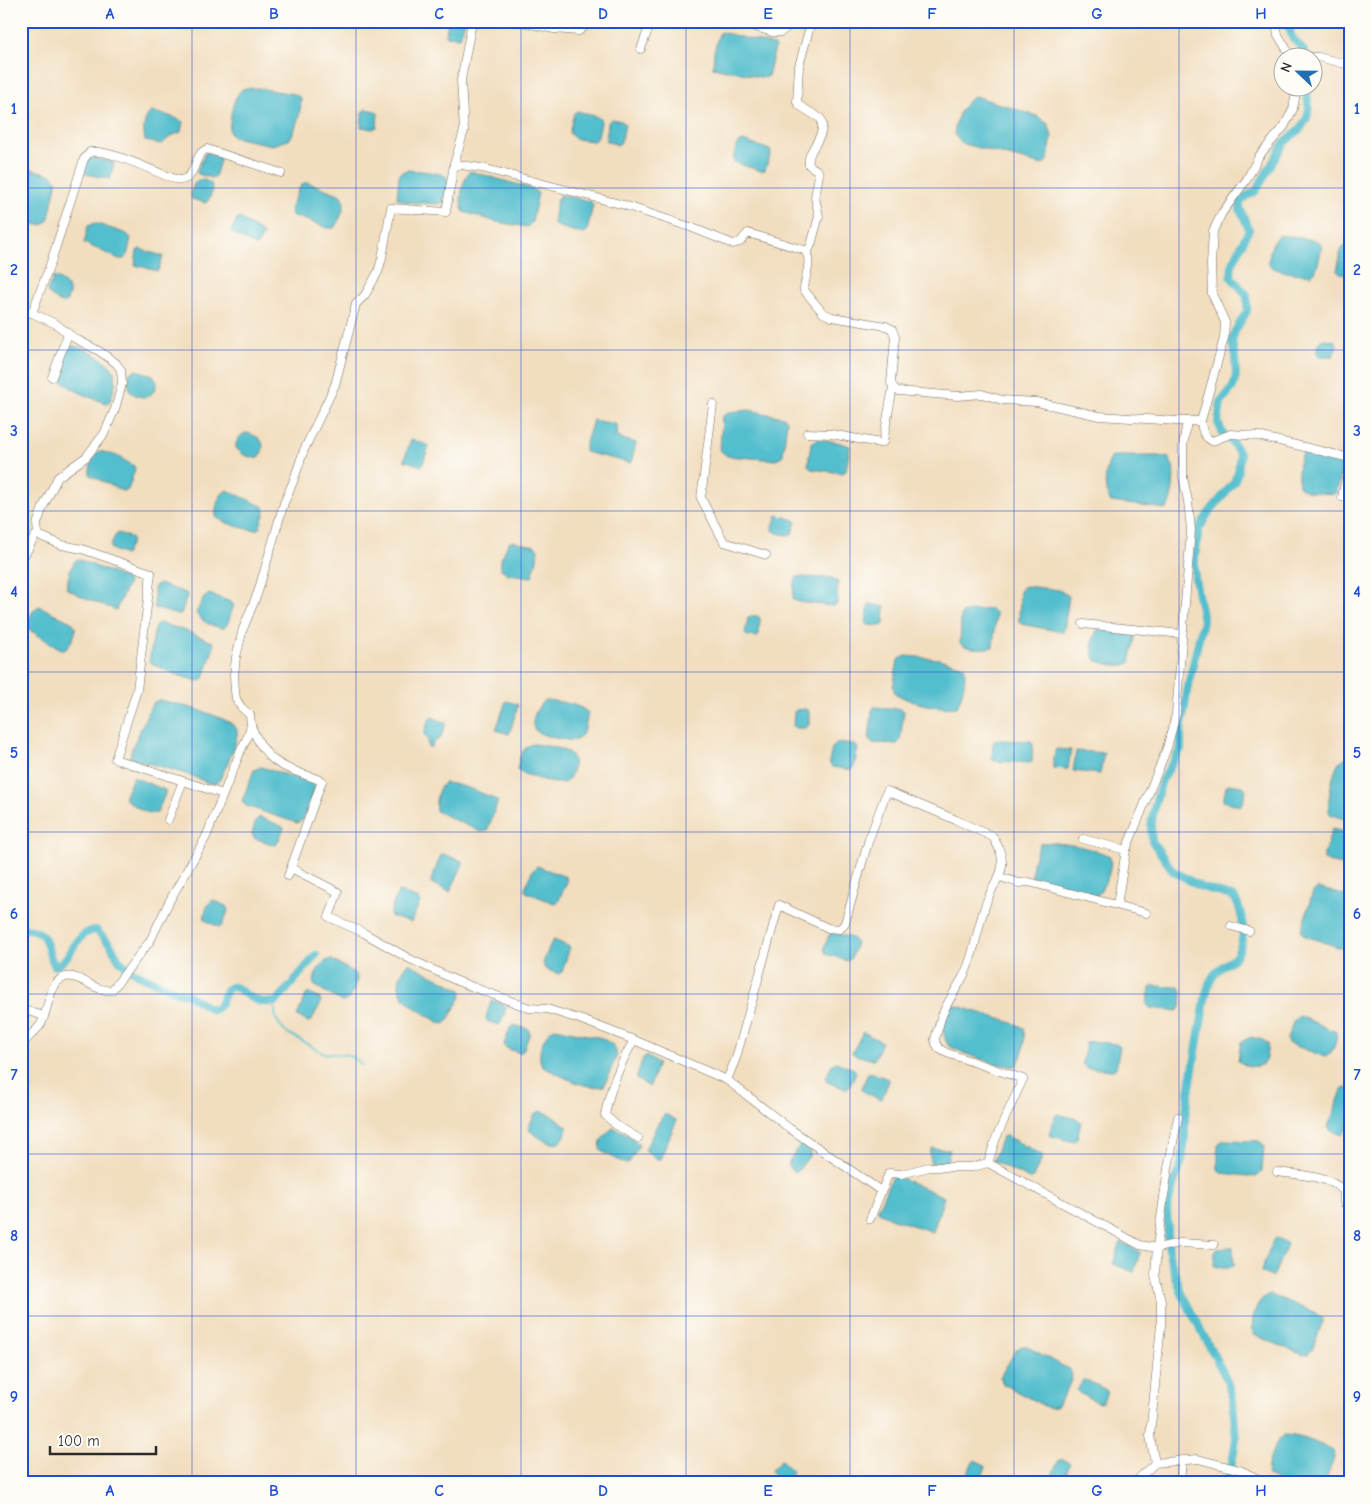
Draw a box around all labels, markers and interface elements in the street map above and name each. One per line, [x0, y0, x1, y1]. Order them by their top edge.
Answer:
text: A [106, 5, 115, 23]
text: B [269, 5, 279, 23]
text: C [434, 5, 444, 23]
text: D [598, 5, 608, 23]
text: E [763, 5, 773, 23]
text: F [927, 5, 937, 23]
text: G [1091, 5, 1103, 23]
text: H [1255, 5, 1267, 23]
north arrow [1274, 48, 1324, 98]
text: N [1277, 60, 1296, 75]
text: 1 [11, 100, 17, 118]
text: 1 [1354, 100, 1360, 118]
text: 2 [10, 261, 18, 279]
text: 2 [1353, 261, 1361, 279]
text: 3 [10, 422, 18, 440]
text: 3 [1353, 422, 1361, 440]
text: 4 [10, 583, 18, 601]
text: 4 [1353, 583, 1361, 601]
text: 5 [10, 744, 18, 762]
text: 5 [1353, 744, 1361, 762]
text: 6 [10, 905, 18, 923]
text: 6 [1353, 905, 1361, 923]
text: 7 [10, 1066, 18, 1084]
text: 7 [1353, 1066, 1361, 1084]
text: 8 [10, 1227, 18, 1245]
text: 8 [1353, 1227, 1361, 1245]
text: 9 [10, 1388, 18, 1406]
text: 9 [1353, 1388, 1361, 1406]
scale bar [50, 1424, 156, 1456]
text: 100 m [58, 1432, 100, 1450]
text: A [106, 1482, 115, 1500]
text: B [269, 1482, 279, 1500]
text: C [434, 1482, 444, 1500]
text: D [598, 1482, 608, 1500]
text: E [763, 1482, 773, 1500]
text: F [927, 1482, 937, 1500]
text: G [1091, 1482, 1103, 1500]
text: H [1255, 1482, 1267, 1500]

